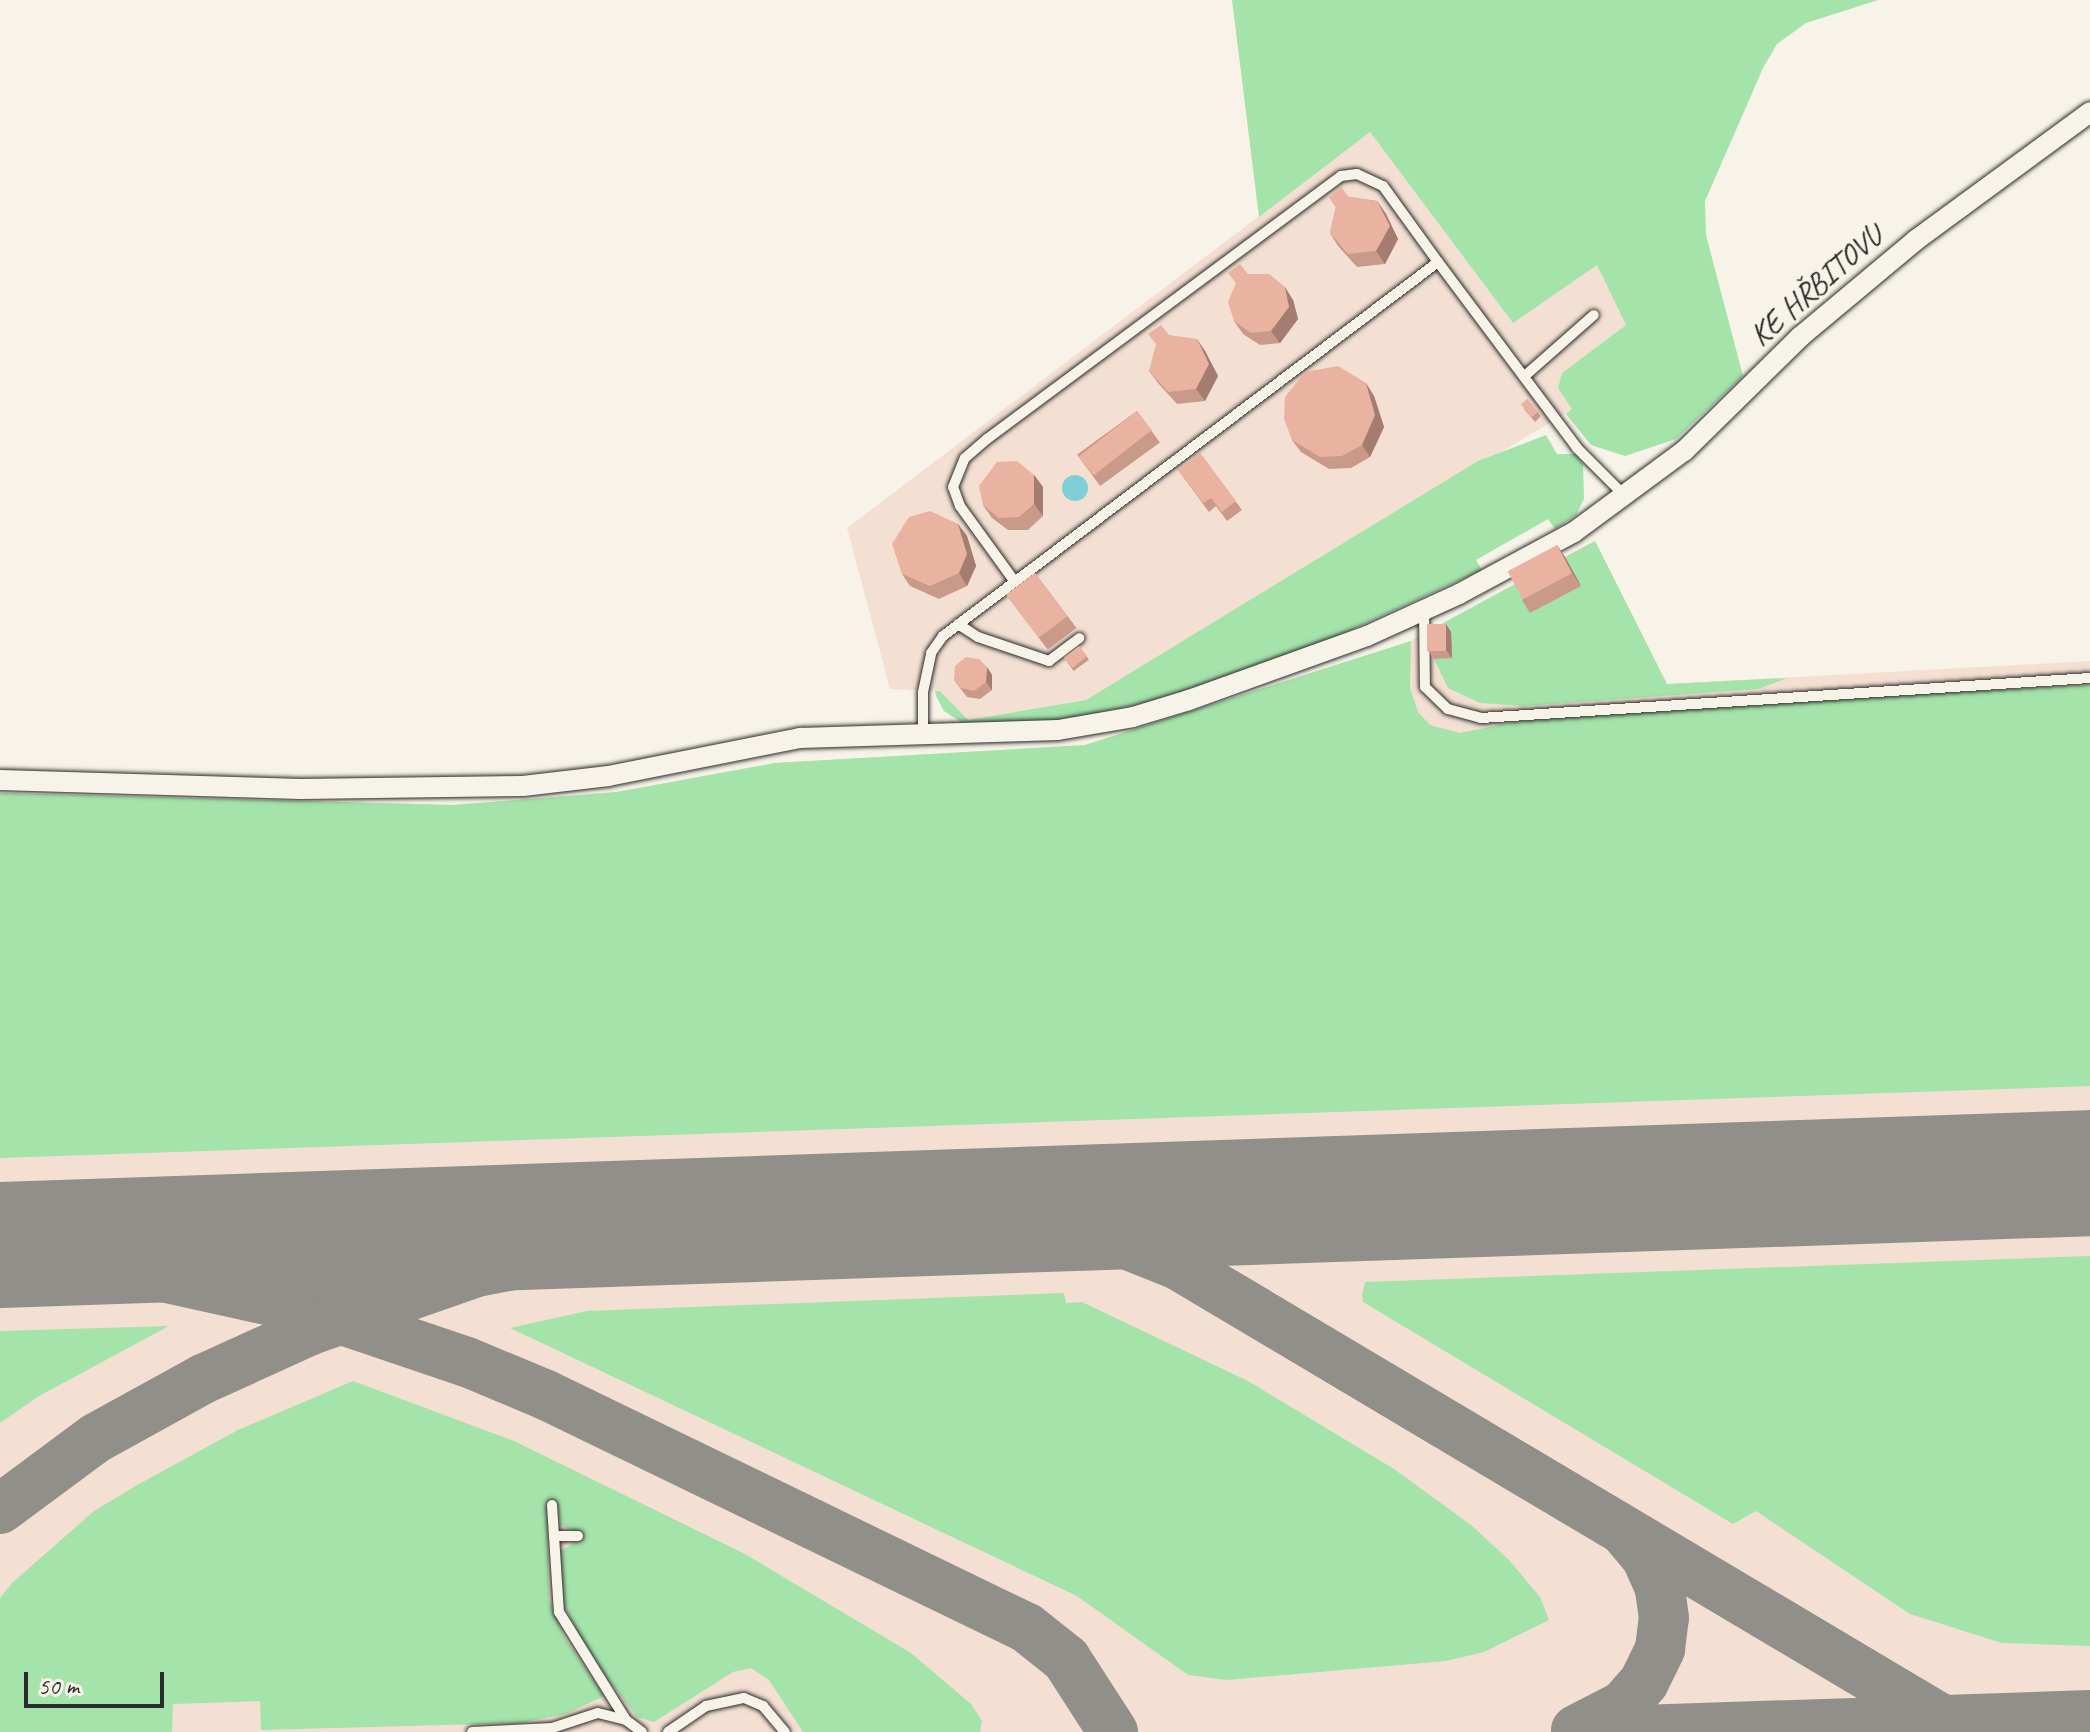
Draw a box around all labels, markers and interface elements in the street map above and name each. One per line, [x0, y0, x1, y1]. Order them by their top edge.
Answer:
street label: KE HŘBITOVU [1742, 218, 1890, 354]
scale bar [28, 1656, 168, 1706]
text: 50 m [38, 1671, 79, 1701]

